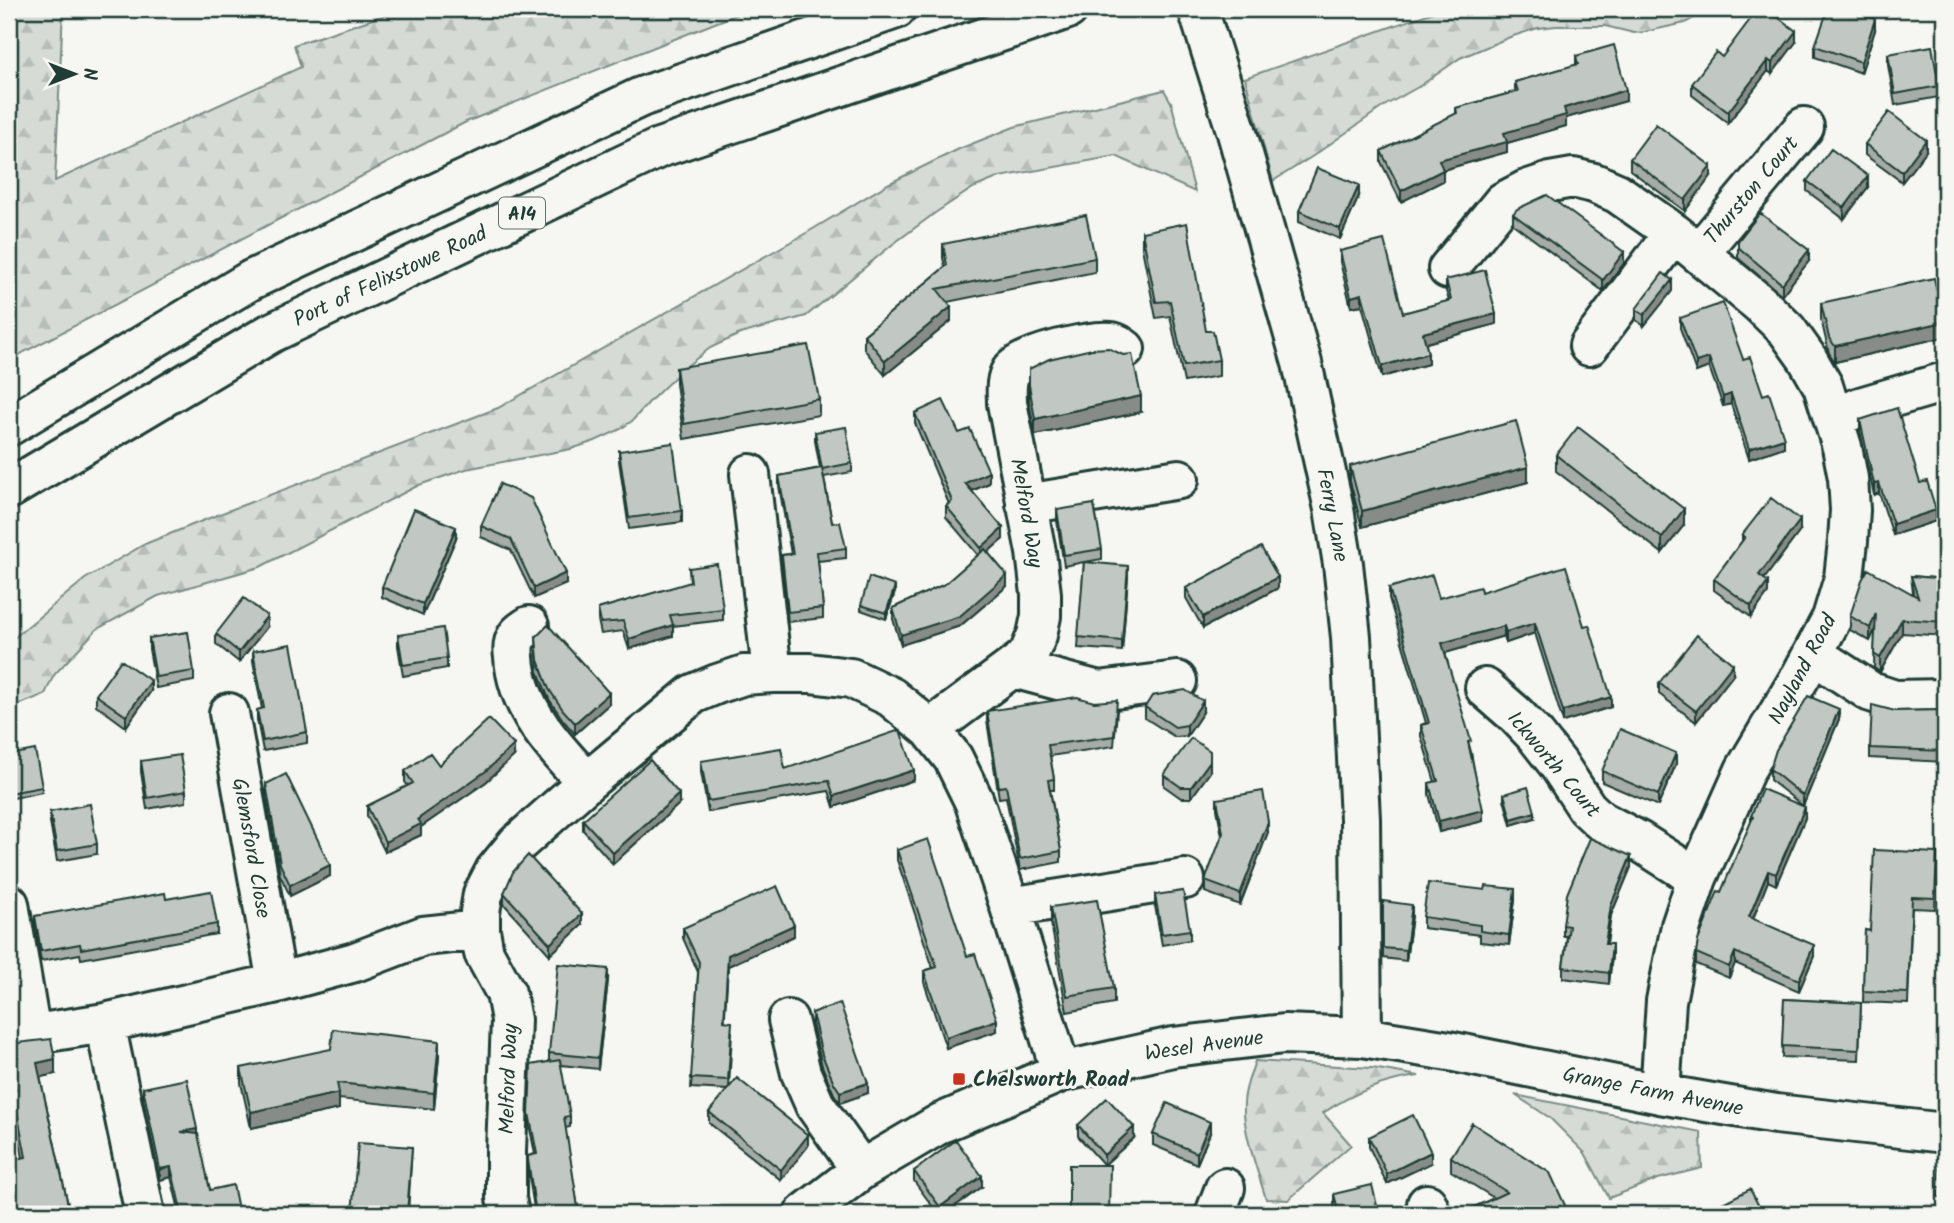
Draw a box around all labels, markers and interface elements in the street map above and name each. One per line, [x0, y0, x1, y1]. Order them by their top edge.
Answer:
north arrow [38, 38, 108, 108]
text: N [74, 68, 104, 80]
street label: Thurston Court [1697, 129, 1808, 253]
road number: A14 [499, 197, 545, 228]
street label: Port of Felixstowe Road [288, 218, 493, 337]
street label: Melford Way [1000, 456, 1051, 571]
street label: Ferry Lane [1306, 466, 1357, 565]
street label: Nayland Road [1760, 608, 1847, 731]
street label: Ickworth Court [1498, 704, 1608, 827]
street label: Glemsford Close [222, 775, 279, 922]
street label: Wesel Avenue [1143, 1022, 1266, 1071]
street label: Melford Way [491, 1023, 528, 1135]
street label: Grange Farm Avenue [1560, 1059, 1746, 1126]
place label: Chelsworth Road [973, 1064, 1130, 1097]
marker: Chelsworth Road [951, 1071, 967, 1087]

